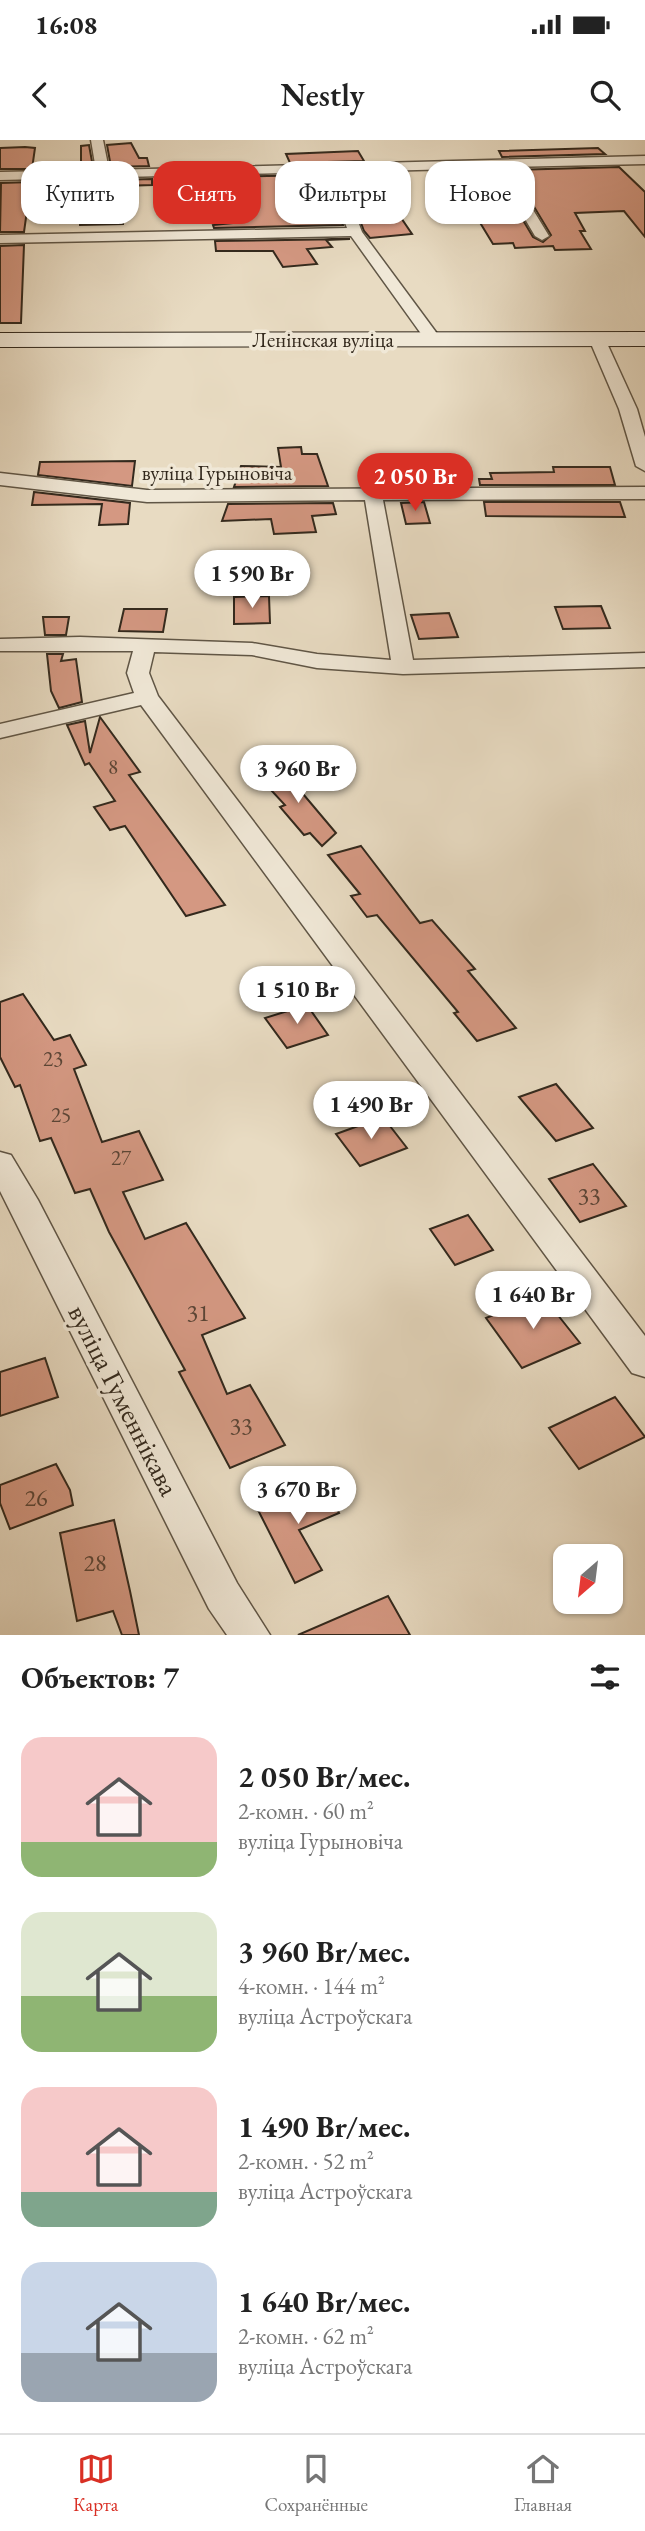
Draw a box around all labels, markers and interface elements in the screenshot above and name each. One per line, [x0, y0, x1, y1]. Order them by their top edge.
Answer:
text: 16:08 [35, 8, 97, 42]
text: Nestly [280, 74, 365, 116]
icon: back [21, 76, 59, 114]
icon: search [586, 76, 624, 114]
chip: Купить [21, 161, 139, 224]
chip: Снять [153, 161, 261, 224]
chip: Фильтры [275, 161, 411, 224]
chip: Новое [425, 161, 535, 224]
street label: Ленінская вуліца [252, 326, 394, 353]
pin: 2 050 Br [343, 454, 487, 513]
street label: вуліца Гурыновіча [142, 459, 293, 486]
text: 2 050 Br [373, 461, 457, 491]
pin: 1 590 Br [180, 550, 324, 610]
text: 1 590 Br [210, 558, 294, 588]
pin: 3 960 Br [226, 746, 370, 805]
house number: 8 [108, 753, 118, 780]
text: 3 960 Br [256, 753, 340, 783]
pin: 1 510 Br [225, 966, 369, 1026]
text: 1 510 Br [255, 974, 339, 1004]
house number: 23 [43, 1045, 63, 1072]
pin: 1 490 Br [299, 1082, 443, 1141]
text: 1 490 Br [329, 1089, 413, 1119]
house number: 25 [51, 1101, 71, 1128]
house number: 27 [111, 1144, 132, 1171]
house number: 33 [577, 1180, 601, 1211]
pin: 1 640 Br [461, 1272, 605, 1331]
text: 1 640 Br [491, 1279, 575, 1309]
house number: 31 [186, 1297, 210, 1328]
street label: вуліца Гуменнікава [60, 1298, 188, 1502]
house number: 33 [229, 1410, 253, 1441]
pin: 3 670 Br [226, 1466, 370, 1526]
text: 3 670 Br [256, 1474, 340, 1504]
house number: 26 [24, 1482, 48, 1513]
north arrow [553, 1544, 623, 1614]
map controls [553, 1544, 623, 1614]
house number: 28 [83, 1547, 107, 1578]
text: Объектов: 7 [21, 1658, 179, 1697]
icon: filters [586, 1658, 624, 1696]
text: 2 050 Br/мес. [238, 1757, 410, 1796]
icon: home [77, 1765, 161, 1849]
text: 2-комн. · 60 m² [238, 1796, 374, 1826]
text: вуліца Гурыновіча [238, 1826, 403, 1856]
text: 3 960 Br/мес. [238, 1932, 410, 1971]
icon: home [77, 1940, 161, 2024]
text: 4-комн. · 144 m² [238, 1971, 385, 2001]
text: вуліца Астроўскага [238, 2001, 412, 2031]
text: 1 490 Br/мес. [238, 2107, 410, 2146]
icon: home [77, 2115, 161, 2199]
text: 2-комн. · 52 m² [238, 2146, 374, 2176]
text: вуліца Астроўскага [238, 2176, 412, 2206]
text: 1 640 Br/мес. [238, 2282, 410, 2321]
icon: home [77, 2290, 161, 2374]
text: 2-комн. · 62 m² [238, 2321, 374, 2351]
text: вуліца Астроўскага [238, 2351, 412, 2381]
tab: Карта [73, 2450, 118, 2517]
tab: Сохранённые [264, 2450, 368, 2517]
tab: Главная [514, 2450, 572, 2517]

